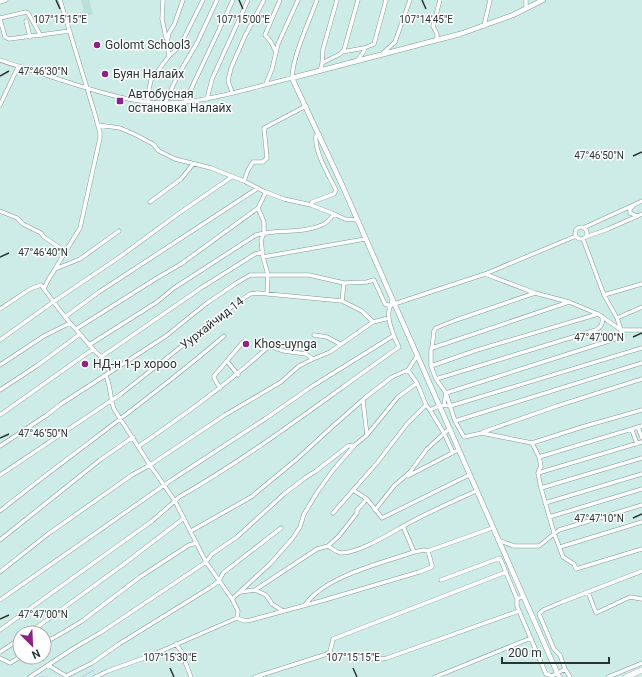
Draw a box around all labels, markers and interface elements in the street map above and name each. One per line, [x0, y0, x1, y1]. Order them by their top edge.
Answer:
text: 107°15'15"E [33, 14, 87, 25]
text: 107°15'00"E [216, 14, 270, 25]
text: 107°14'45"E [399, 14, 453, 25]
place label: Golomt School3 [105, 38, 191, 52]
marker: Golomt School3 [92, 40, 102, 50]
text: 47°46'30"N [18, 66, 68, 77]
place label: Буян Налайх [113, 67, 184, 81]
marker: Буян Налайх [100, 69, 110, 79]
place label: Автобусная остановка Налайх [128, 87, 231, 115]
marker: Автобусная остановка Налайх [115, 96, 125, 106]
text: 47°46'50"N [574, 150, 624, 161]
text: 47°46'40"N [18, 247, 68, 258]
street label: Уурхайчид 14 [178, 294, 247, 352]
text: 47°47'00"N [574, 332, 624, 343]
place label: Khos-uynga [254, 337, 317, 351]
marker: Khos-uynga [241, 339, 251, 349]
place label: НД-н 1-р хороо [93, 357, 177, 371]
marker: НД-н 1-р хороо [80, 359, 90, 369]
text: 47°46'50"N [18, 428, 68, 439]
text: 47°47'10"N [574, 513, 624, 524]
text: 47°47'00"N [18, 609, 68, 620]
north arrow [12, 625, 52, 665]
scale bar [502, 639, 609, 665]
text: N [29, 646, 42, 661]
text: 200 m [508, 646, 542, 660]
text: 107°15'30"E [143, 652, 197, 663]
text: 107°15'15"E [326, 652, 380, 663]

